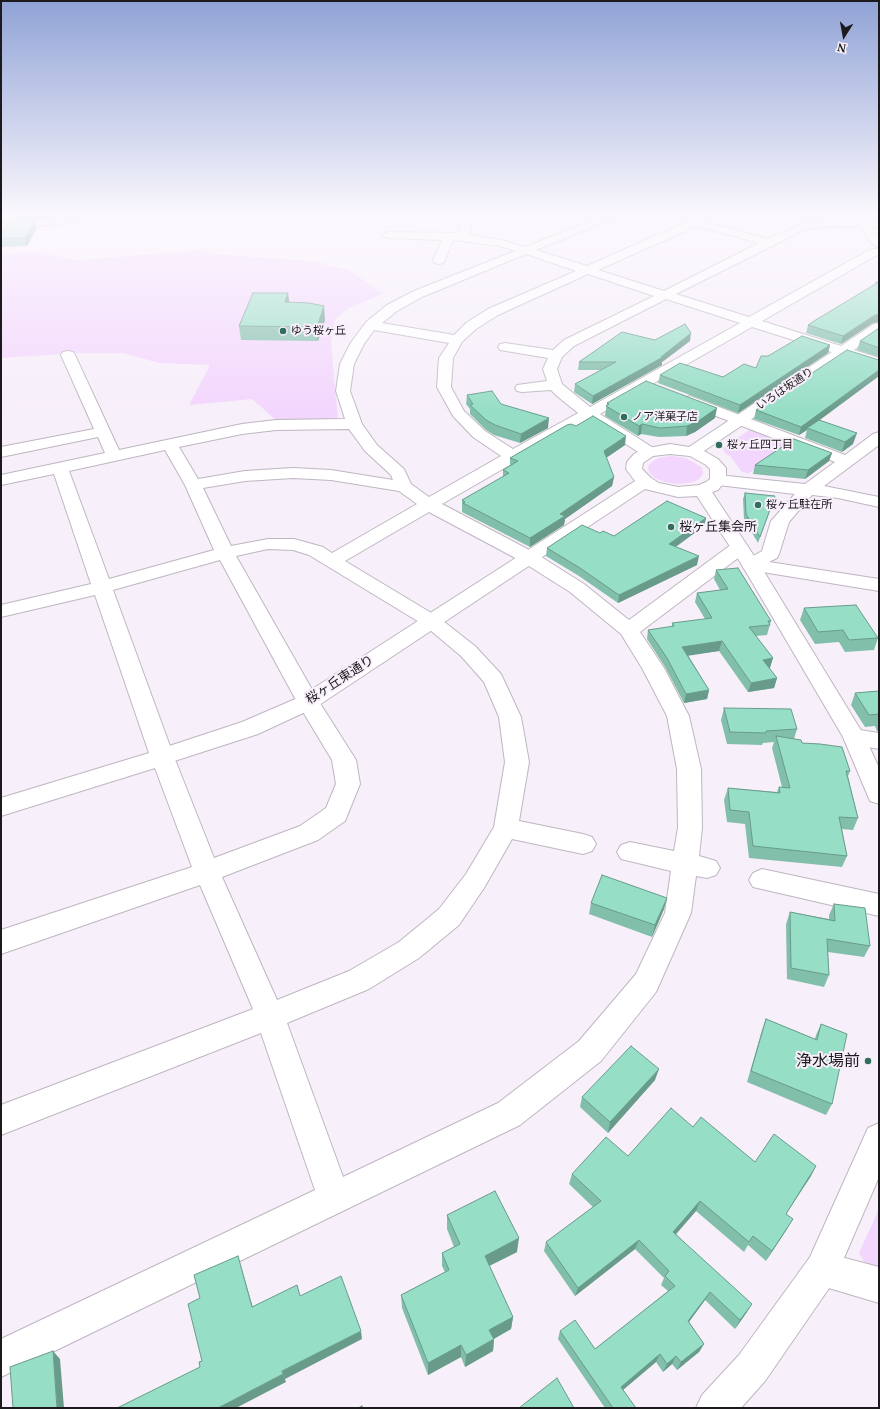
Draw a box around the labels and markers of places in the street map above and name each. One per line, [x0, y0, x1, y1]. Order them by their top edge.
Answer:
place label: ゆう桜ヶ丘 [291, 324, 346, 338]
marker: ゆう桜ヶ丘 [278, 326, 288, 336]
place label: ノア洋菓子店 [632, 410, 698, 424]
marker: ノア洋菓子店 [619, 412, 629, 422]
place label: 桜ヶ丘四丁目 [727, 438, 793, 452]
marker: 桜ヶ丘四丁目 [714, 440, 724, 450]
place label: 桜ヶ丘駐在所 [766, 498, 832, 512]
marker: 桜ヶ丘駐在所 [753, 500, 763, 510]
place label: 桜ヶ丘集会所 [679, 519, 757, 535]
marker: 桜ヶ丘集会所 [666, 522, 676, 532]
place label: 浄水場前 [796, 1051, 860, 1071]
marker: 浄水場前 [863, 1056, 873, 1066]

